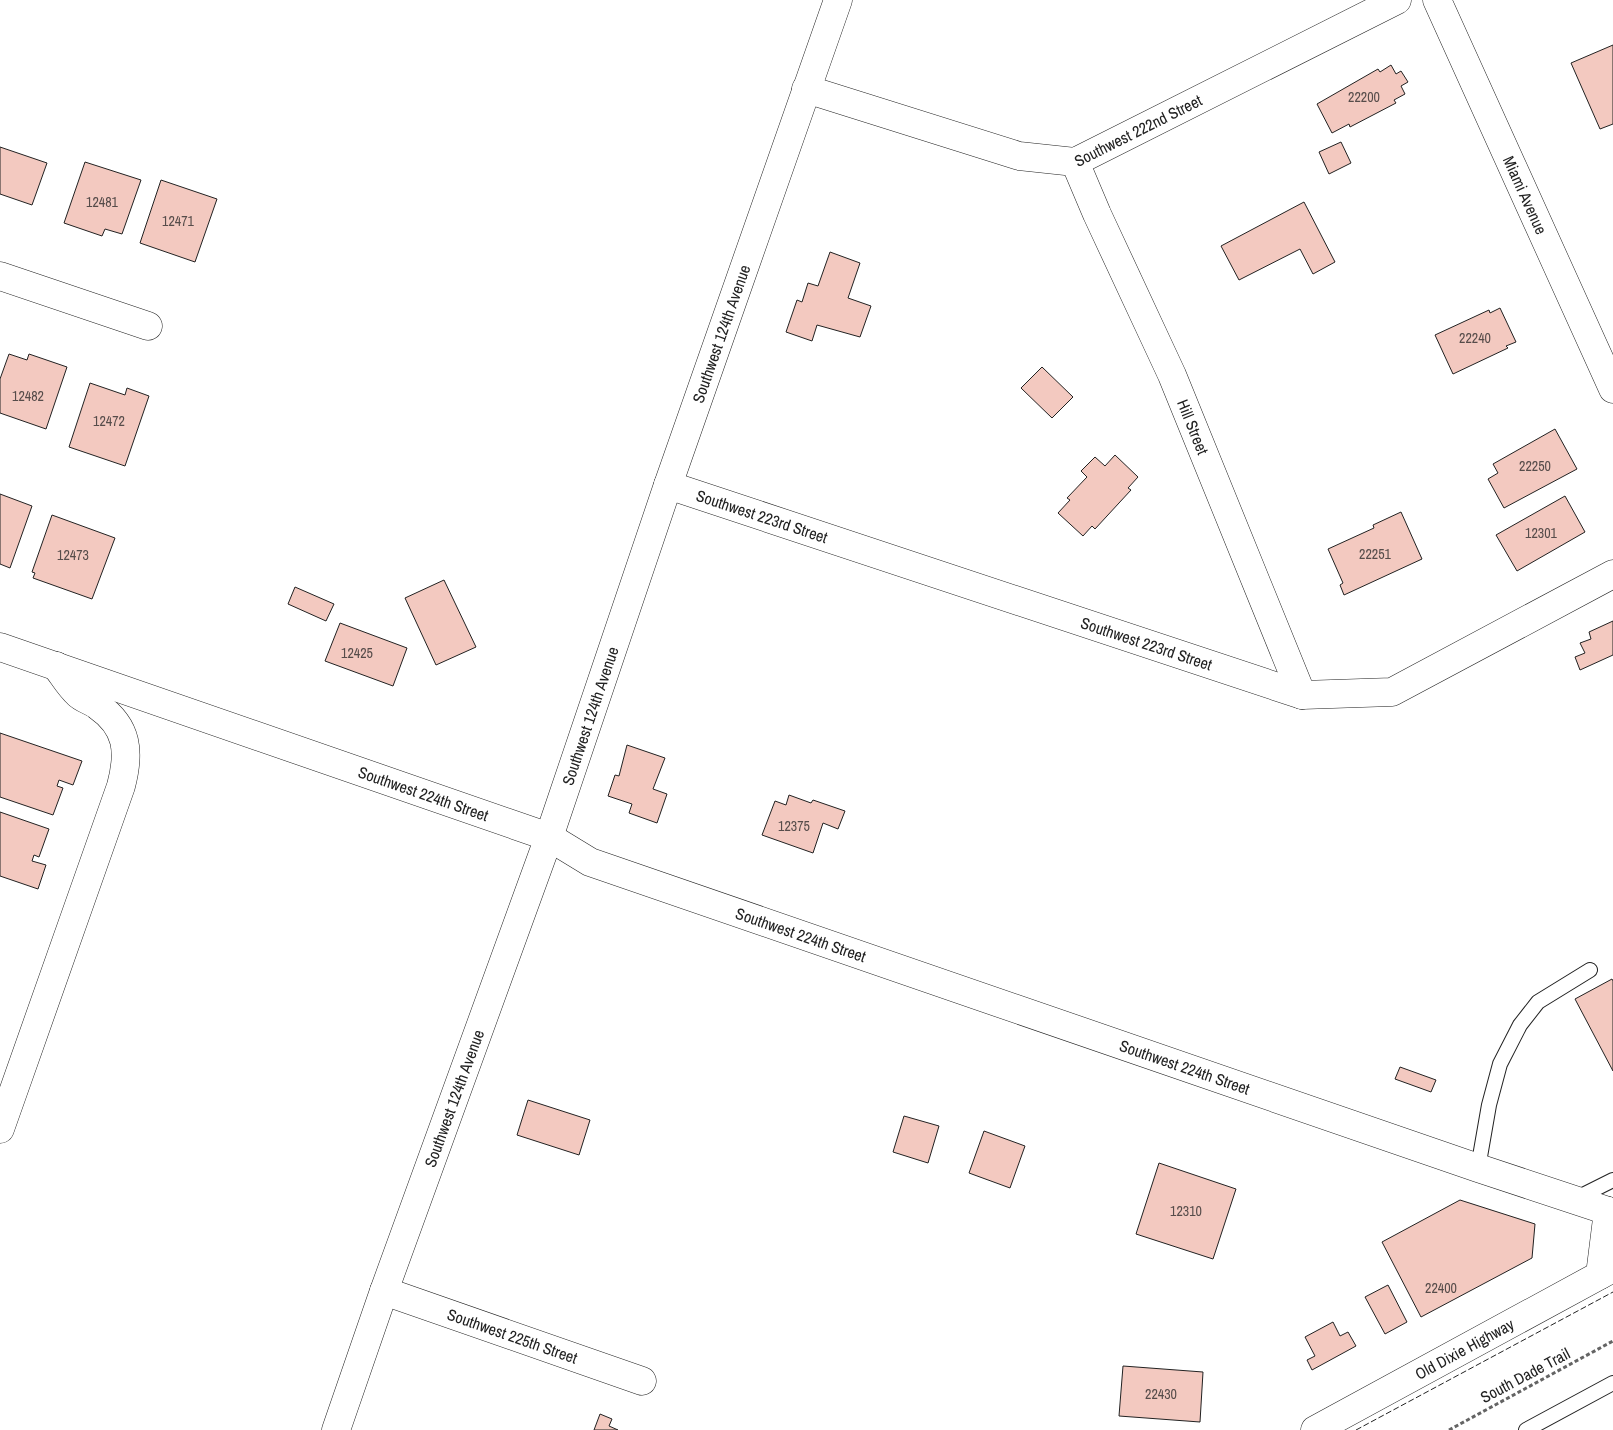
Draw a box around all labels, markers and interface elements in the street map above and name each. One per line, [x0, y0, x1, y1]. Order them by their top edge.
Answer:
house number: 22200 [1348, 88, 1380, 106]
street label: Southwest 222nd Street [1070, 89, 1206, 172]
street label: Miami Avenue [1498, 152, 1552, 238]
house number: 12481 [86, 193, 119, 211]
house number: 12471 [162, 212, 195, 230]
street label: Southwest 124th Avenue [687, 262, 755, 406]
house number: 22240 [1459, 329, 1491, 347]
house number: 12482 [12, 387, 44, 405]
street label: Hill Street [1172, 396, 1214, 458]
house number: 12472 [93, 412, 125, 430]
house number: 22250 [1519, 457, 1551, 475]
street label: Southwest 223rd Street [693, 484, 831, 548]
house number: 12301 [1525, 524, 1558, 542]
house number: 22251 [1359, 545, 1392, 563]
house number: 12473 [57, 546, 89, 564]
street label: Southwest 223rd Street [1078, 611, 1215, 676]
house number: 12425 [341, 644, 373, 662]
street label: Southwest 124th Avenue [556, 644, 624, 788]
street label: Southwest 224th Street [355, 761, 492, 826]
house number: 12375 [778, 817, 810, 835]
street label: Southwest 224th Street [733, 902, 869, 967]
street label: Southwest 124th Avenue [419, 1026, 489, 1170]
street label: Southwest 224th Street [1117, 1034, 1253, 1100]
house number: 12310 [1170, 1202, 1202, 1220]
house number: 22400 [1425, 1279, 1457, 1297]
street label: Southwest 225th Street [444, 1303, 581, 1369]
street label: Old Dixie Highway [1411, 1313, 1518, 1385]
street label: South Dade Trail [1476, 1342, 1574, 1408]
house number: 22430 [1145, 1385, 1177, 1403]

